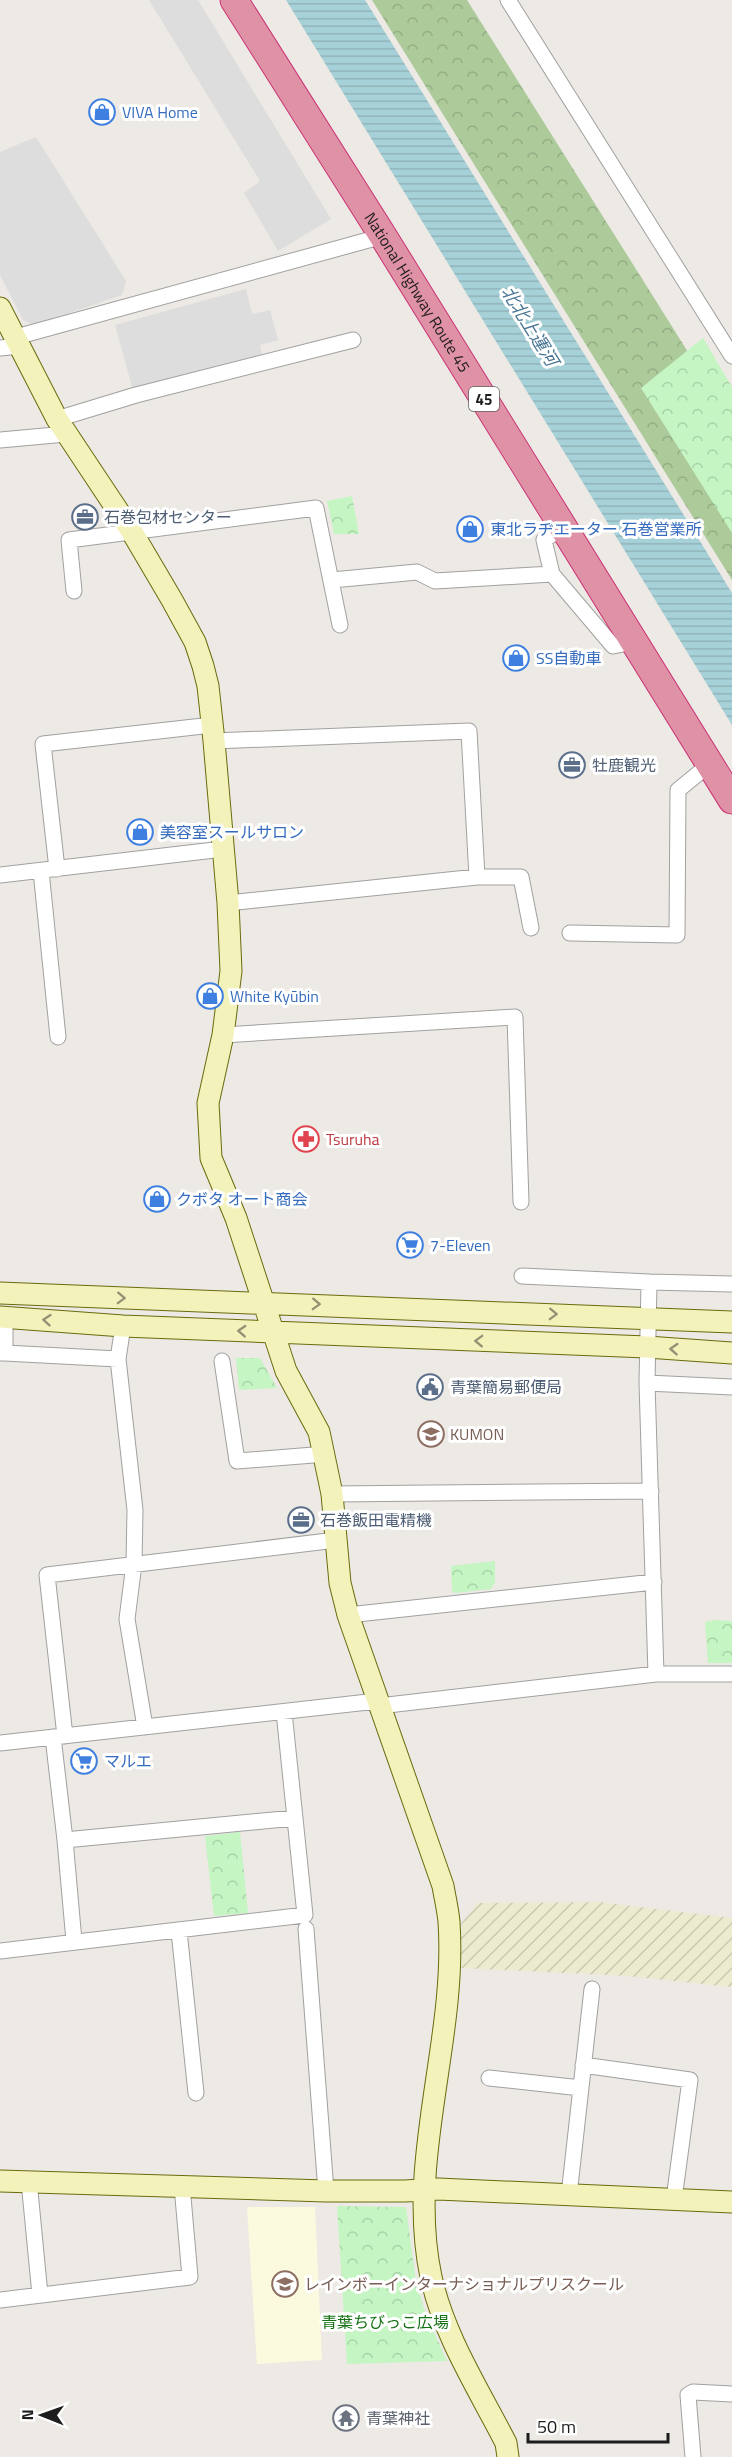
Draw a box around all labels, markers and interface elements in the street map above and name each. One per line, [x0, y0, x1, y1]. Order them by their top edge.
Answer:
shop icon: VIVA Home [87, 97, 117, 127]
place label: VIVA Home [122, 100, 198, 124]
street label: National Highway Route 45 [359, 207, 476, 377]
water label: 北北上運河 [495, 281, 567, 374]
road number: 45 [469, 387, 499, 411]
office icon: 石巻包材センター [70, 502, 100, 532]
place label: 石巻包材センター [104, 505, 232, 529]
shop icon: 東北ラヂエーター 石巻営業所 [455, 514, 485, 544]
place label: 東北ラヂエーター 石巻営業所 [490, 517, 702, 541]
shop icon: SS自動車 [501, 643, 531, 673]
place label: SS自動車 [536, 646, 601, 670]
office icon: 牡鹿観光 [557, 750, 587, 780]
place label: 牡鹿観光 [592, 753, 656, 777]
shop icon: 美容室スールサロン [125, 817, 155, 847]
place label: 美容室スールサロン [160, 820, 304, 844]
shop icon: White Kyūbin [195, 981, 225, 1011]
place label: White Kyūbin [230, 984, 319, 1008]
pharmacy icon: Tsuruha [291, 1124, 321, 1154]
place label: Tsuruha [326, 1127, 380, 1151]
shop icon: クボタ オート商会 [142, 1184, 172, 1214]
place label: クボタ オート商会 [176, 1187, 308, 1211]
supermarket icon: 7-Eleven [395, 1230, 425, 1260]
place label: 7-Eleven [430, 1233, 491, 1257]
one-way arrow [117, 1291, 126, 1304]
one-way arrow [312, 1298, 321, 1310]
one-way arrow [549, 1307, 558, 1320]
one-way arrow [43, 1314, 52, 1327]
one-way arrow [238, 1325, 247, 1338]
one-way arrow [474, 1334, 483, 1347]
one-way arrow [669, 1342, 678, 1355]
public building icon: 青葉簡易郵便局 [415, 1372, 445, 1402]
place label: 青葉簡易郵便局 [450, 1375, 562, 1399]
school or university icon: KUMON [416, 1419, 446, 1449]
place label: KUMON [450, 1422, 504, 1446]
office icon: 石巻飯田電精機 [286, 1505, 316, 1535]
place label: 石巻飯田電精機 [320, 1508, 432, 1532]
supermarket icon: マルエ [69, 1746, 99, 1776]
place label: マルエ [104, 1749, 152, 1773]
school or university icon: レインボーインターナショナルプリスクール [270, 2269, 300, 2299]
place label: レインボーインターナショナルプリスクール [304, 2272, 624, 2296]
park label: 青葉ちびっこ広場 [321, 2310, 449, 2334]
north arrow [12, 2385, 72, 2445]
temple icon: 青葉神社 [331, 2403, 361, 2433]
place label: 青葉神社 [366, 2406, 430, 2430]
scale bar [528, 2406, 668, 2444]
text: N [15, 2409, 39, 2420]
text: 50 m [537, 2413, 576, 2440]

